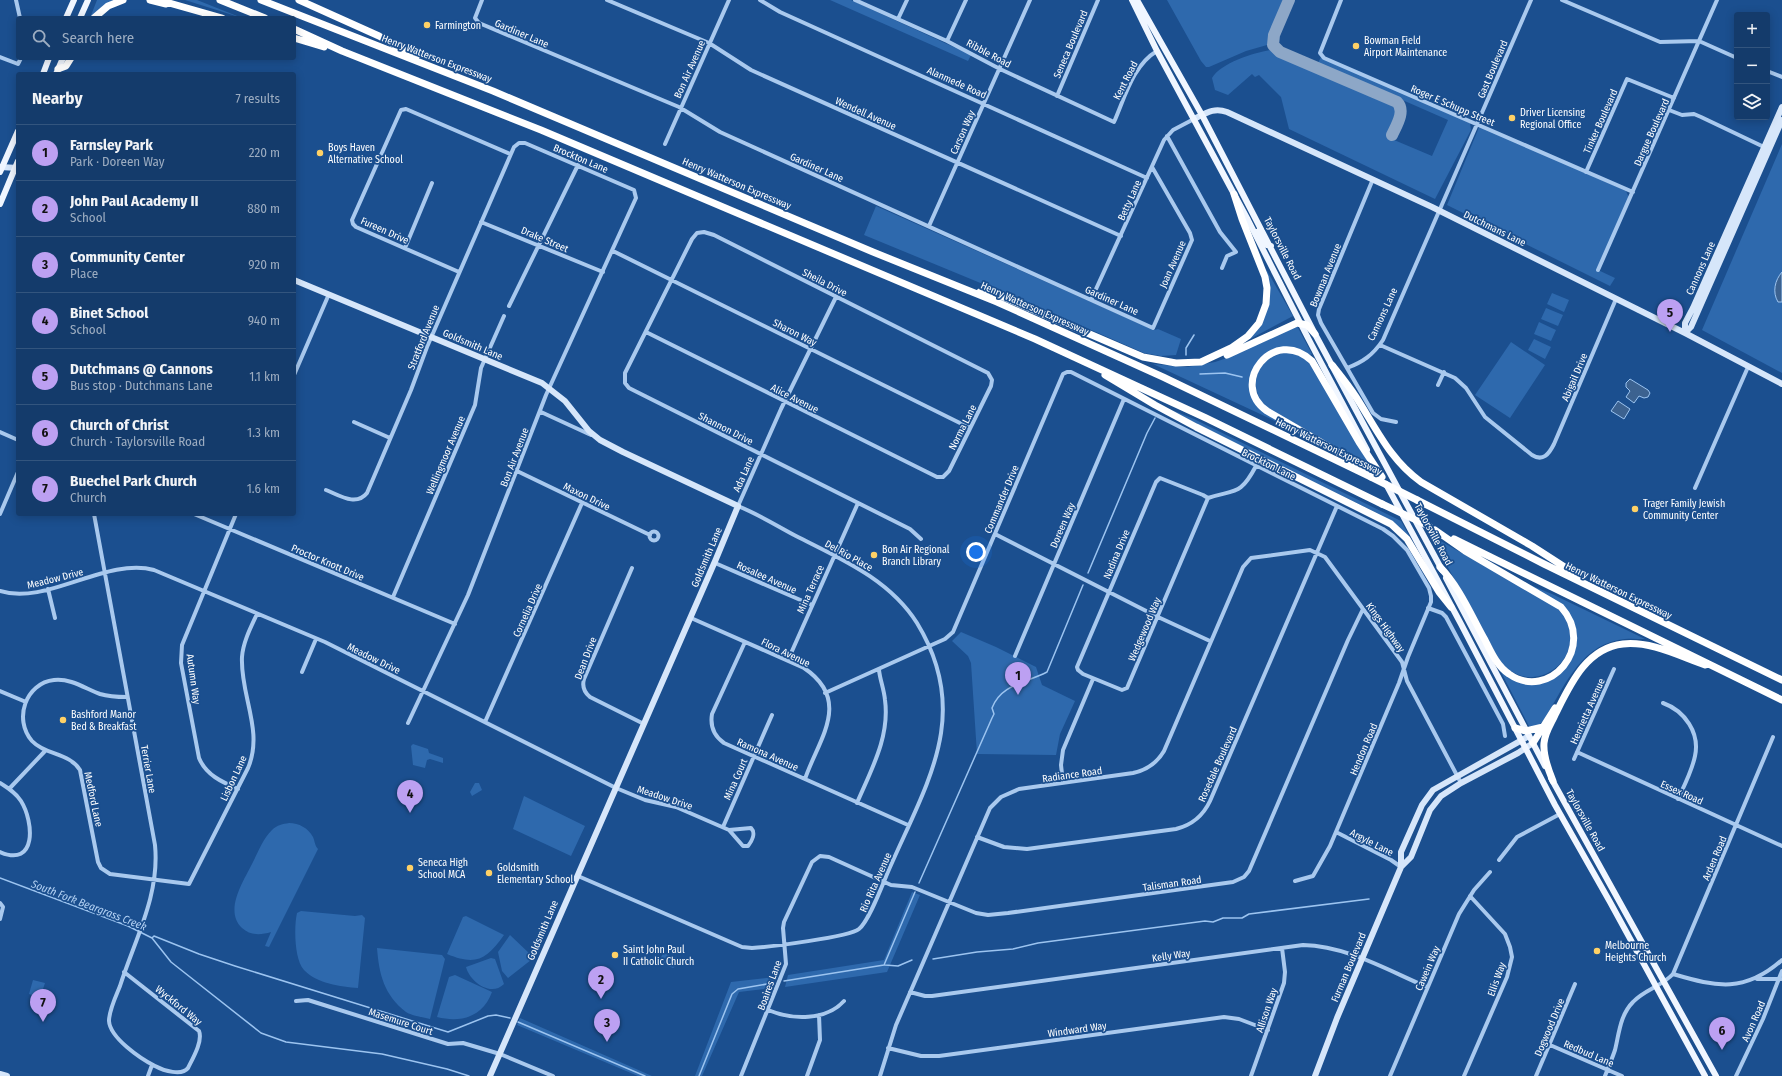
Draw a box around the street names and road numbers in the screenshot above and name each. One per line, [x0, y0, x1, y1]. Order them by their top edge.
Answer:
street label: Seneca Boulevard [1051, 9, 1091, 80]
street label: Gardiner Lane [493, 17, 550, 51]
street label: Henry Watterson Expressway [380, 32, 494, 86]
street label: Ribble Road [964, 37, 1013, 71]
street label: Bon Air Avenue [672, 39, 708, 100]
street label: Gast Boulevard [1475, 39, 1510, 100]
street label: Kent Road [1111, 59, 1141, 102]
street label: Alanmede Road [925, 64, 988, 101]
street label: Roger E Schupp Street [1409, 83, 1497, 129]
street label: Tinker Boulevard [1581, 87, 1620, 155]
street label: Wendell Avenue [833, 95, 898, 133]
street label: Dargue Boulevard [1632, 97, 1672, 168]
street label: Carson Way [948, 108, 978, 156]
street label: Brockton Lane [551, 142, 610, 176]
street label: Gardiner Lane [788, 151, 845, 185]
street label: Henry Watterson Expressway [680, 156, 793, 213]
street label: Betty Lane [1116, 178, 1144, 223]
street label: Dutchmans Lane [1462, 209, 1528, 249]
street label: Fureen Drive [359, 215, 410, 247]
street label: Taylorsville Road [1261, 215, 1303, 282]
street label: Drake Street [519, 225, 571, 256]
street label: Joan Avenue [1157, 239, 1189, 290]
street label: Cannons Lane [1684, 240, 1718, 297]
street label: Bowman Avenue [1308, 242, 1344, 309]
street label: Sheila Drive [800, 266, 849, 299]
street label: Henry Watterson Expressway [979, 280, 1091, 338]
street label: Gardiner Lane [1083, 284, 1140, 318]
street label: Cannons Lane [1365, 286, 1400, 343]
street label: Stratford Avenue [405, 303, 442, 372]
street label: Sharon Way [771, 317, 819, 349]
street label: Goldsmith Lane [441, 327, 504, 363]
street label: Abigail Drive [1559, 351, 1590, 403]
street label: Alice Avenue [769, 382, 820, 416]
street label: Norma Lane [946, 403, 979, 452]
street label: Shannon Drive [696, 410, 755, 448]
street label: Wellingmoor Avenue [424, 414, 468, 496]
street label: Henry Watterson Expressway [1273, 416, 1384, 478]
street label: Bon Air Avenue [498, 426, 532, 488]
street label: Brockton Lane [1240, 447, 1297, 483]
street label: Ada Lane [731, 455, 757, 494]
street label: Commander Drive [982, 463, 1022, 535]
street label: Maxon Drive [561, 480, 612, 513]
street label: Doreen Way [1048, 500, 1078, 550]
street label: Taylorsville Road [1412, 501, 1455, 568]
street label: Goldsmith Lane [689, 526, 725, 589]
street label: Nadina Drive [1101, 528, 1133, 581]
street label: Del Rio Place [822, 538, 875, 574]
street label: Proctor Knott Drive [289, 542, 366, 584]
street label: Rosalee Avenue [735, 559, 799, 597]
street label: Henry Watterson Expressway [1563, 560, 1674, 622]
street label: Mina Terrace [795, 563, 827, 615]
street label: Meadow Drive [26, 566, 85, 592]
street label: Cornelia Drive [511, 582, 545, 639]
street label: Wedgewood Way [1126, 595, 1164, 663]
street label: Kings Highway [1363, 600, 1408, 655]
street label: Dean Drive [572, 635, 600, 681]
street label: Flora Avenue [759, 636, 812, 670]
street label: Meadow Drive [345, 641, 402, 677]
street label: Autumn Way [184, 653, 203, 706]
street label: Henrietta Avenue [1568, 676, 1608, 746]
street label: Hendon Road [1348, 722, 1380, 777]
street label: Rosedale Boulevard [1196, 725, 1240, 804]
street label: Ramona Avenue [735, 736, 800, 774]
street label: Terrier Lane [138, 744, 158, 794]
street label: Lisbon Lane [218, 754, 250, 803]
street label: Mina Court [721, 756, 751, 802]
street label: Radiance Road [1041, 765, 1103, 785]
street label: Medford Lane [81, 771, 105, 828]
street label: Essex Road [1658, 778, 1705, 808]
street label: Meadow Drive [635, 783, 694, 813]
street label: Taylorsville Road [1563, 787, 1607, 854]
street label: Argyle Lane [1348, 827, 1395, 859]
street label: Arden Road [1700, 834, 1730, 882]
street label: Rio Rita Avenue [857, 851, 894, 914]
street label: Talisman Road [1142, 874, 1202, 894]
street label: Goldsmith Lane [525, 899, 561, 962]
street label: Furman Boulevard [1329, 931, 1369, 1004]
street label: Cawein Way [1413, 944, 1443, 993]
street label: Kelly Way [1151, 947, 1192, 965]
street label: Boaires Lane [755, 959, 785, 1012]
street label: Ellis Way [1485, 960, 1509, 998]
street label: Wyckford Way [153, 983, 204, 1029]
street label: Allison Way [1254, 986, 1280, 1034]
street label: Dogwood Drive [1532, 997, 1568, 1058]
street label: Avon Road [1740, 999, 1768, 1044]
street label: Masemure Court [367, 1006, 435, 1038]
street label: Windward Way [1047, 1020, 1108, 1040]
street label: Redbud Lane [1562, 1038, 1616, 1070]

